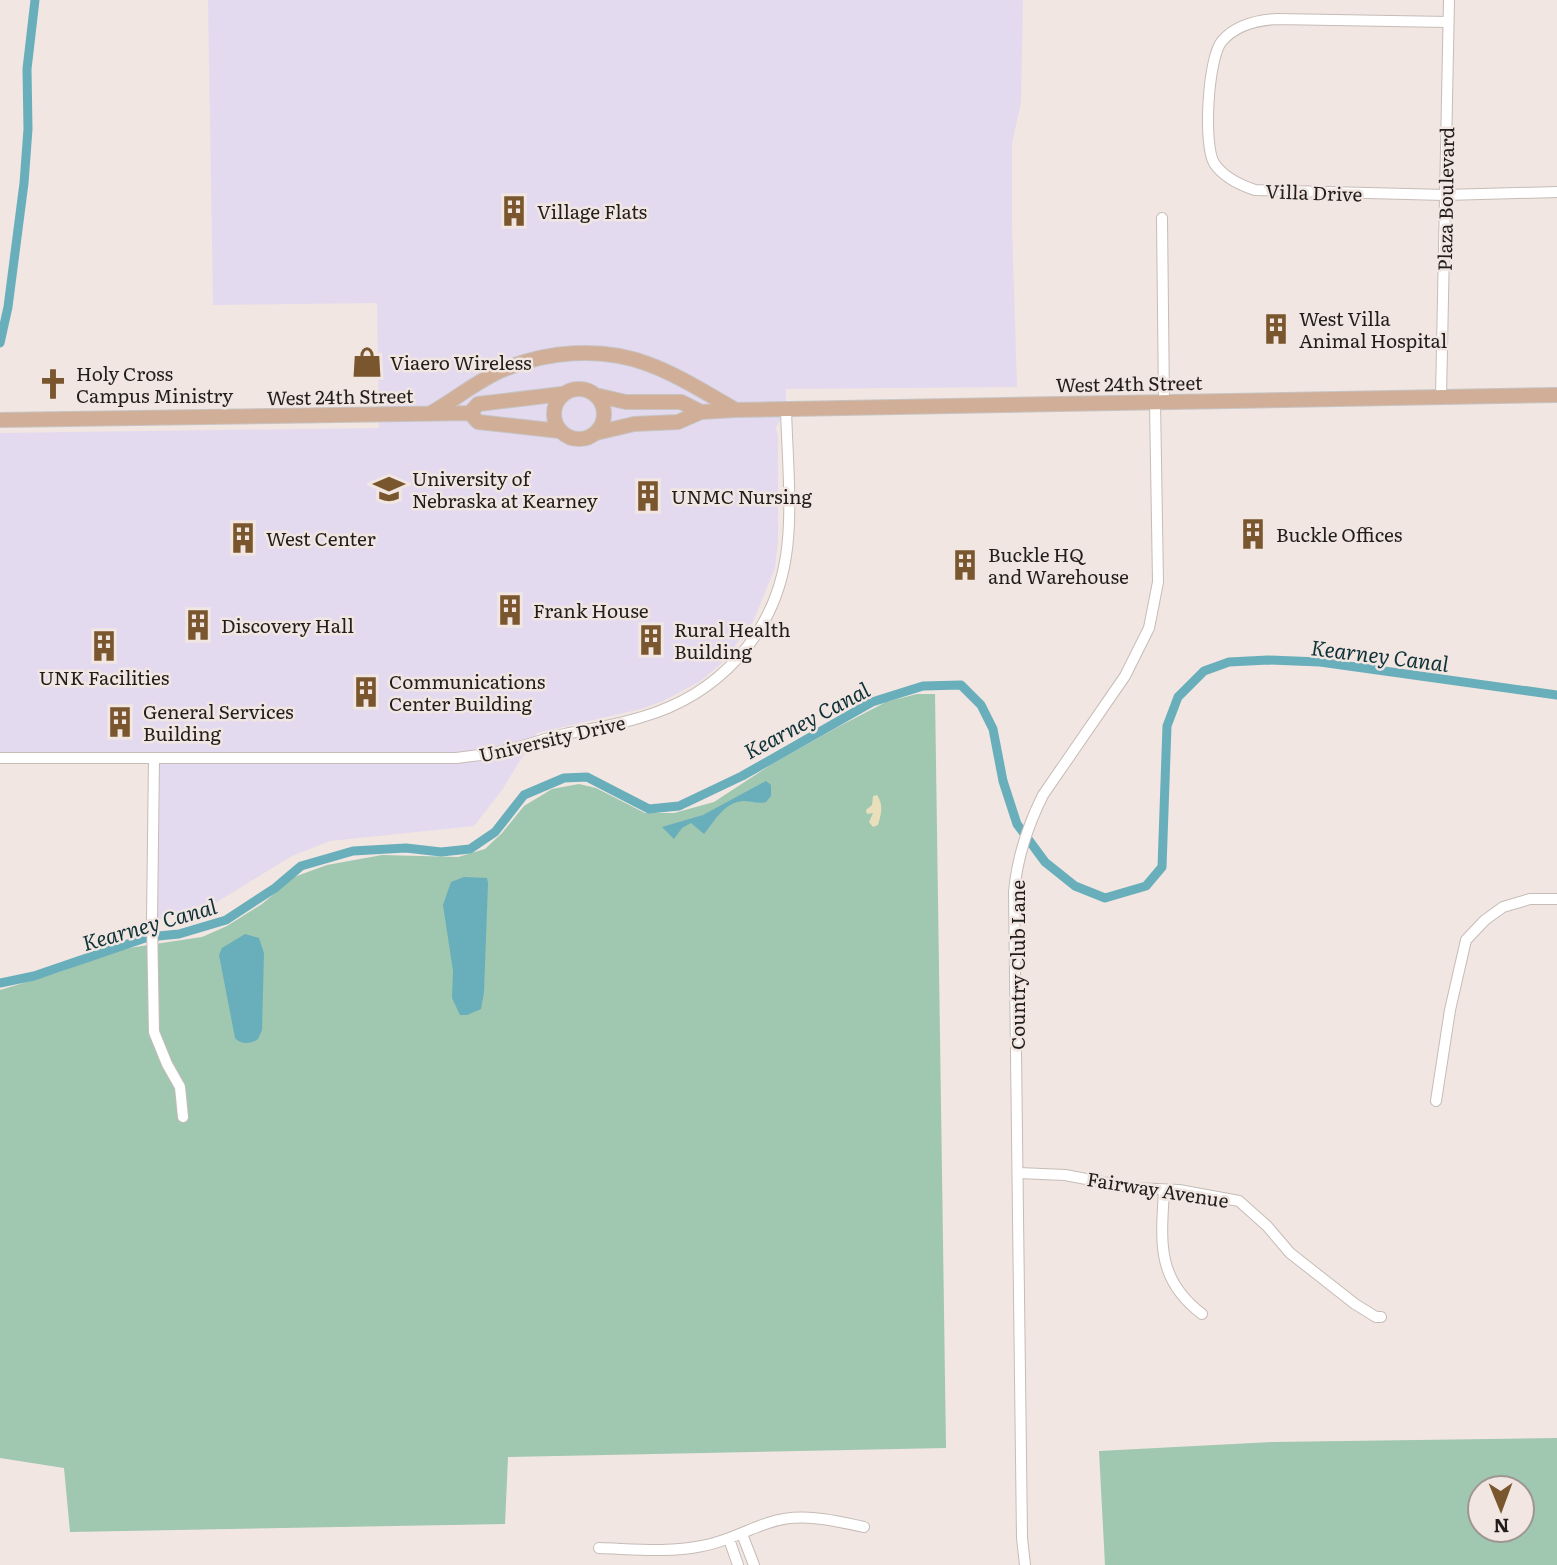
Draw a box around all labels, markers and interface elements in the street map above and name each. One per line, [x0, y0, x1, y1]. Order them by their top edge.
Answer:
street label: Plaza Boulevard [1430, 126, 1460, 271]
street label: Villa Drive [1265, 176, 1363, 208]
building icon: Village Flats [497, 194, 531, 228]
place label: Village Flats [537, 197, 648, 225]
place label: West Villa Animal Hospital [1299, 304, 1447, 354]
building icon: West Villa Animal Hospital [1259, 312, 1293, 346]
shop icon: Viaero Wireless [350, 345, 384, 379]
place label: Viaero Wireless [390, 348, 532, 376]
place label: Holy Cross Campus Ministry [76, 359, 233, 409]
church icon: Holy Cross Campus Ministry [36, 367, 70, 401]
street label: West 24th Street [1055, 368, 1203, 398]
street label: West 24th Street [266, 381, 414, 411]
place label: University of Nebraska at Kearney [412, 464, 598, 514]
school or university icon: University of Nebraska at Kearney [372, 472, 406, 506]
building icon: UNMC Nursing [631, 479, 665, 513]
place label: UNMC Nursing [671, 482, 813, 510]
building icon: Buckle Offices [1236, 517, 1270, 551]
place label: Buckle Offices [1276, 520, 1403, 548]
building icon: West Center [226, 521, 260, 555]
place label: West Center [266, 524, 376, 552]
place label: Buckle HQ and Warehouse [988, 540, 1129, 590]
building icon: Buckle HQ and Warehouse [948, 548, 982, 582]
building icon: Frank House [493, 593, 527, 627]
place label: Frank House [533, 596, 649, 624]
building icon: Discovery Hall [181, 608, 215, 642]
place label: Discovery Hall [221, 611, 354, 639]
place label: Rural Health Building [674, 615, 791, 665]
building icon: Rural Health Building [634, 623, 668, 657]
building icon: UNK Facilities [87, 629, 121, 663]
water label: Kearney Canal [1309, 630, 1451, 678]
place label: UNK Facilities [39, 663, 170, 691]
place label: Communications Center Building [389, 667, 546, 717]
water label: Kearney Canal [738, 673, 874, 765]
building icon: Communications Center Building [349, 675, 383, 709]
place label: General Services Building [143, 697, 294, 747]
building icon: General Services Building [103, 705, 137, 739]
street label: University Drive [476, 708, 628, 768]
street label: Country Club Lane [1003, 880, 1031, 1050]
water label: Kearney Canal [78, 889, 220, 957]
street label: Fairway Avenue [1085, 1164, 1231, 1214]
north arrow [1466, 1474, 1536, 1544]
text: N [1493, 1513, 1510, 1541]

